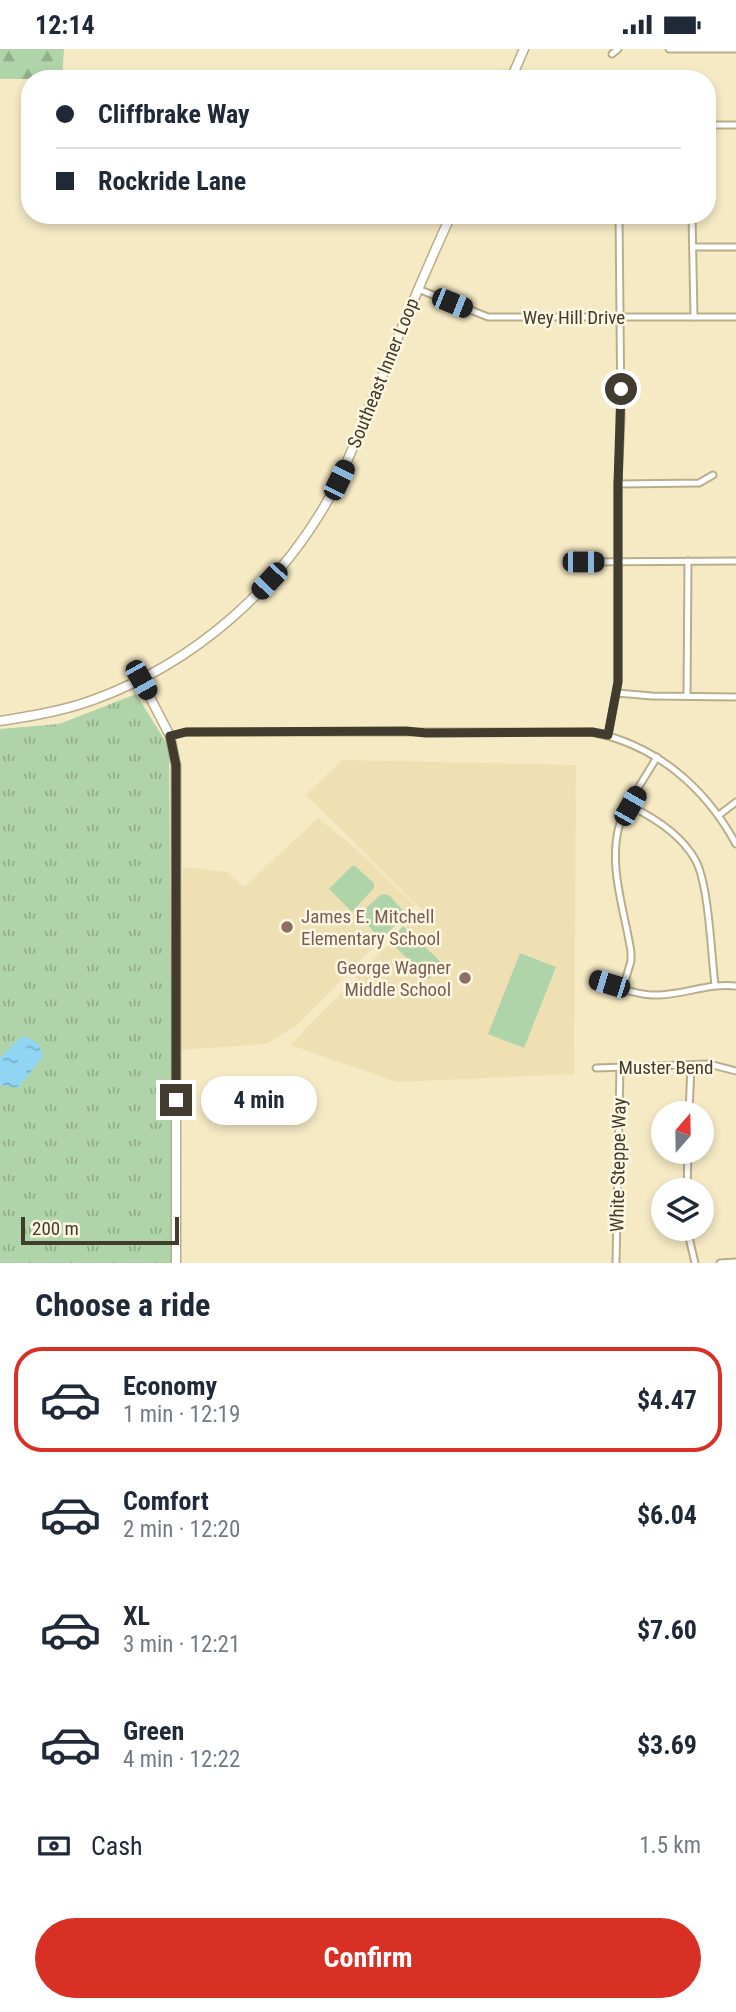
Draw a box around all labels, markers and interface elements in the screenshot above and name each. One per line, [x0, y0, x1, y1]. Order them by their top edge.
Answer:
text: 12:14 [35, 10, 95, 40]
text: Cliffbrake Way [98, 99, 250, 129]
text: Rockride Lane [98, 166, 246, 196]
car [429, 285, 476, 321]
street label: Southeast Inner Loop [342, 295, 424, 451]
street label: Wey Hill Drive [523, 306, 625, 329]
route start [605, 373, 637, 405]
car [321, 457, 358, 503]
car [563, 552, 605, 573]
car [247, 558, 292, 604]
car [122, 657, 161, 703]
car [611, 783, 650, 829]
place label: James E. Mitchell Elementary School [301, 905, 440, 950]
marker: James E. Mitchell Elementary School [279, 919, 295, 935]
place label: George Wagner Middle School [337, 956, 451, 1001]
car [586, 968, 633, 1000]
marker: George Wagner Middle School [457, 970, 473, 986]
street label: Muster Bend [619, 1056, 713, 1079]
callout: 4 min [200, 1075, 316, 1125]
route end [160, 1084, 192, 1116]
text: 4 min [233, 1087, 285, 1114]
street label: White Steppe Way [605, 1098, 631, 1232]
north arrow [651, 1101, 714, 1164]
map controls [651, 1101, 714, 1241]
button: layers [651, 1178, 714, 1241]
scale bar [21, 1214, 178, 1246]
text: 200 m [32, 1217, 79, 1240]
text: Choose a ride [35, 1286, 210, 1324]
icon: car [39, 1368, 102, 1431]
text: Economy [123, 1371, 217, 1401]
text: $4.47 [637, 1385, 697, 1415]
text: 1 min · 12:19 [123, 1401, 240, 1428]
icon: car [39, 1483, 102, 1546]
text: Comfort [123, 1486, 209, 1516]
text: $6.04 [637, 1500, 697, 1530]
text: 2 min · 12:20 [123, 1516, 240, 1543]
icon: car [39, 1598, 102, 1661]
text: XL [123, 1601, 150, 1631]
text: $7.60 [637, 1615, 697, 1645]
text: 3 min · 12:21 [123, 1631, 240, 1658]
icon: car [39, 1713, 102, 1776]
text: Green [123, 1716, 184, 1746]
text: $3.69 [637, 1730, 697, 1760]
text: 4 min · 12:22 [123, 1746, 240, 1773]
icon: cash [35, 1827, 73, 1865]
text: Cash [91, 1831, 143, 1861]
text: 1.5 km [639, 1832, 701, 1859]
button: Confirm [35, 1918, 701, 1998]

